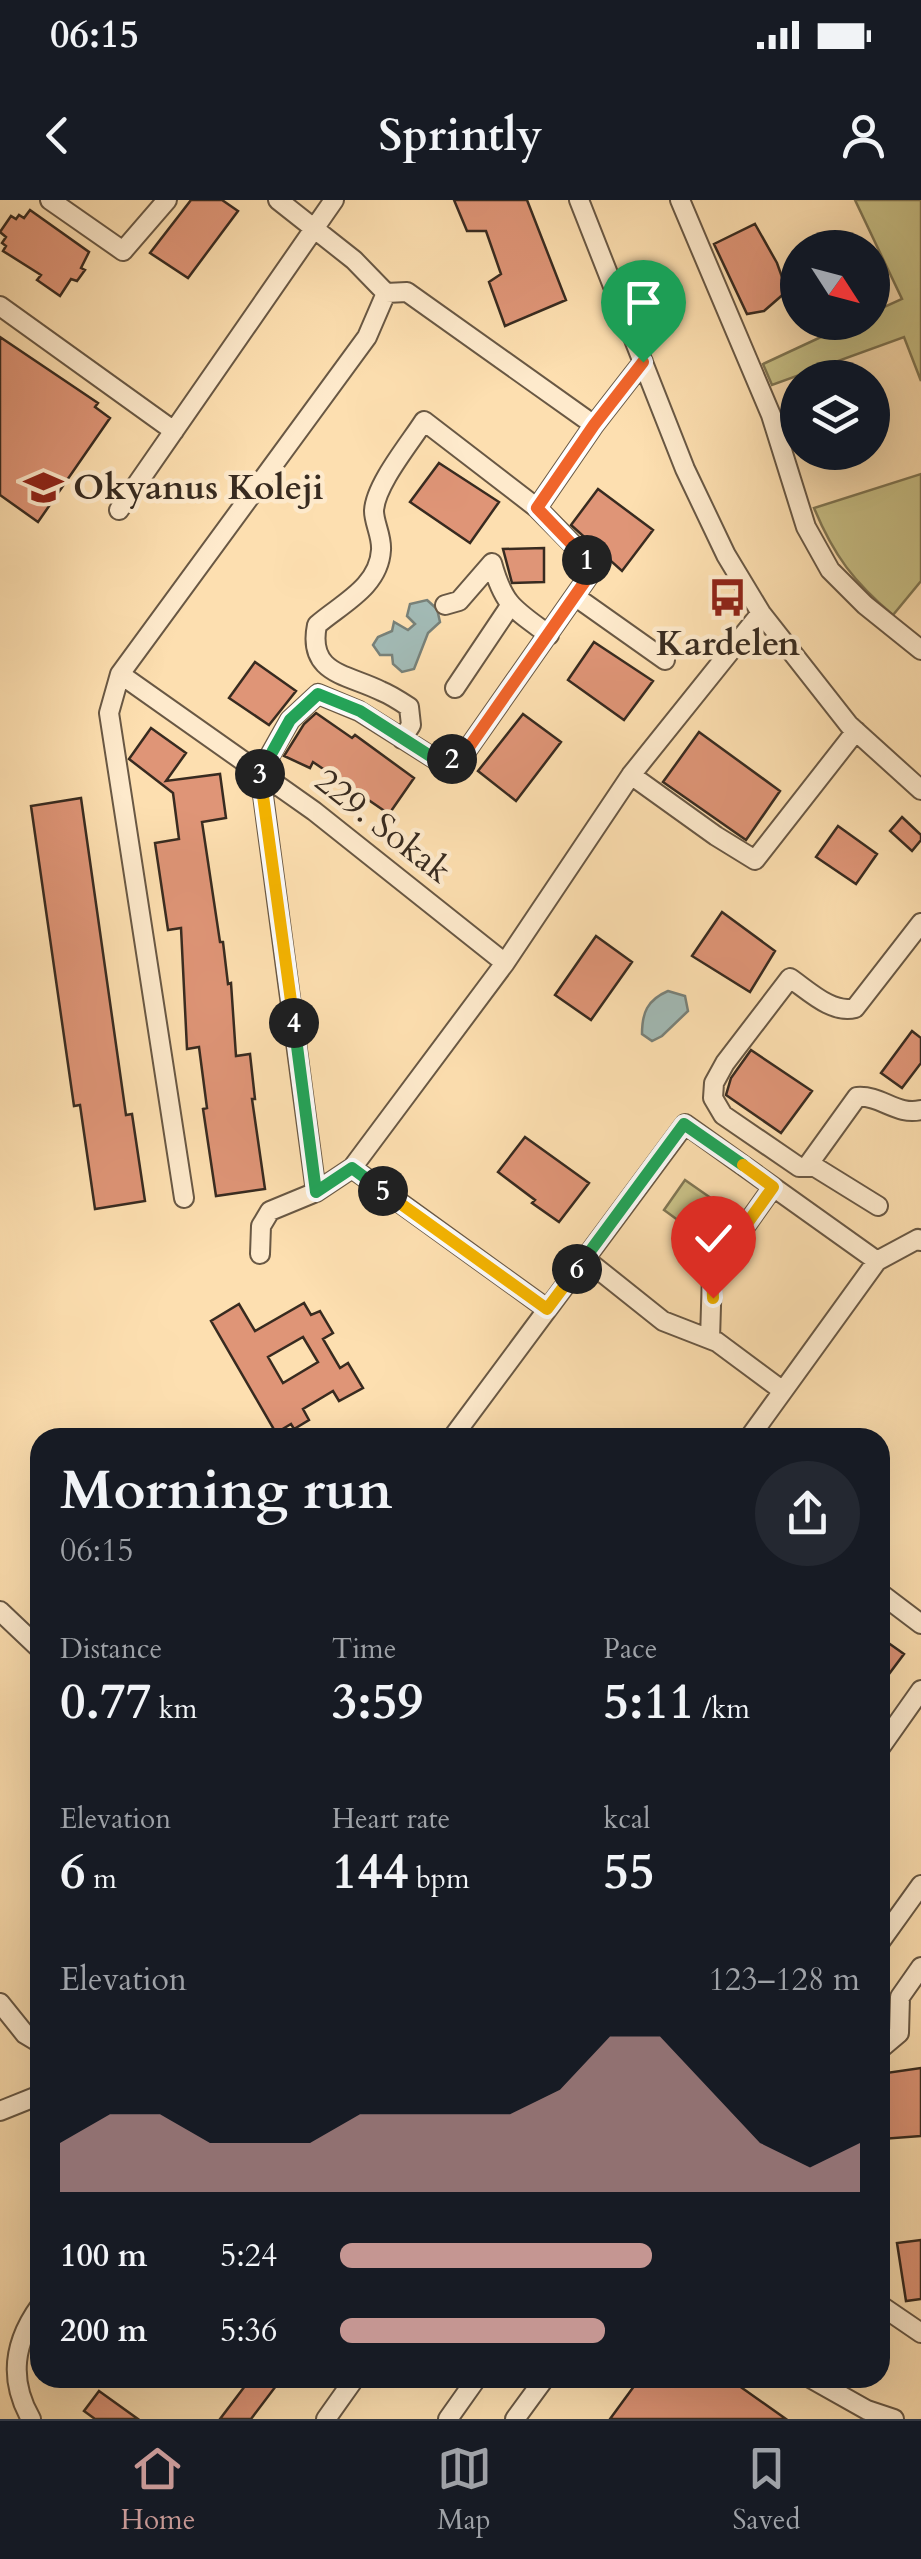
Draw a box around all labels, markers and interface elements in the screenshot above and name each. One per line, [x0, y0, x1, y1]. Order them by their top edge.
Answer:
text: 06:15 [50, 9, 139, 61]
text: Sprintly [379, 105, 542, 166]
icon: back [30, 108, 85, 163]
icon: person [836, 108, 891, 163]
north arrow [780, 230, 890, 340]
map controls [780, 230, 890, 470]
pin [601, 260, 686, 363]
icon: arrive [616, 275, 671, 330]
button: layers [780, 360, 890, 470]
place label: Okyanus Koleji [73, 464, 324, 512]
school or university icon: Okyanus Koleji [22, 467, 64, 509]
pin: 1 [562, 535, 612, 585]
text: 1 [580, 541, 594, 579]
bus stop icon: Kardelen [707, 576, 749, 618]
place label: Kardelen [656, 620, 801, 668]
pin: 2 [427, 734, 477, 784]
pin: 3 [235, 749, 285, 799]
text: 3 [253, 755, 267, 793]
street label: 229. Sokak [307, 760, 459, 892]
pin: 4 [269, 998, 319, 1048]
text: 4 [287, 1004, 301, 1042]
pin: 5 [358, 1166, 408, 1216]
text: 5 [376, 1172, 390, 1210]
pin [671, 1196, 756, 1299]
icon: check [686, 1211, 741, 1266]
pin: 6 [552, 1244, 602, 1294]
text: 6 [570, 1250, 584, 1288]
text: Morning run [60, 1454, 393, 1528]
button: share [755, 1461, 860, 1566]
text: 06:15 [60, 1529, 134, 1573]
text: Distance [60, 1630, 162, 1668]
text: Time [332, 1630, 396, 1668]
text: Pace [603, 1630, 657, 1668]
text: 0.77 [60, 1668, 151, 1736]
text: 3:59 [332, 1668, 423, 1736]
text: 5:11 [603, 1668, 695, 1736]
text: km [151, 1690, 198, 1728]
text: /km [695, 1690, 750, 1728]
text: Elevation [60, 1800, 171, 1838]
text: Heart rate [332, 1800, 450, 1838]
text: kcal [603, 1800, 650, 1838]
text: 6 [60, 1838, 86, 1906]
text: 144 [332, 1838, 409, 1906]
text: 55 [603, 1838, 655, 1906]
text: m [86, 1860, 117, 1898]
text: bpm [409, 1860, 470, 1898]
text: Elevation [60, 1958, 187, 2002]
text: 123–128 m [708, 1958, 860, 2002]
text: 100 m [60, 2234, 147, 2278]
text: 5:24 [220, 2234, 277, 2278]
text: 200 m [60, 2309, 147, 2353]
text: 5:36 [220, 2309, 277, 2353]
tab: Home [121, 2441, 195, 2539]
tab: Map [437, 2441, 492, 2539]
tab: Saved [733, 2441, 800, 2539]

